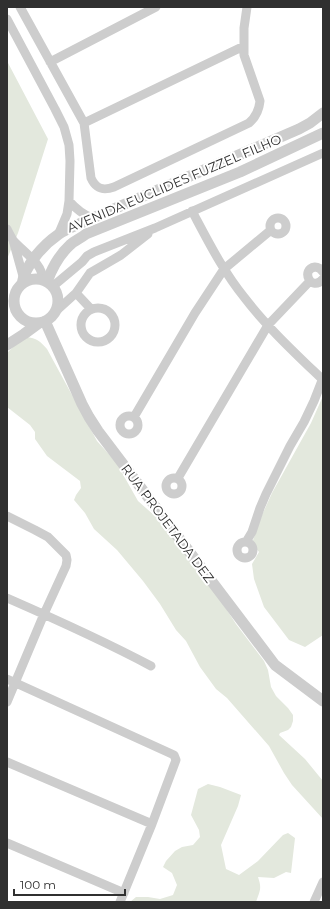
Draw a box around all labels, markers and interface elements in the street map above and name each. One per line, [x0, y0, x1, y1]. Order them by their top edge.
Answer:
street label: AVENIDA EUCLIDES FUZZEL FILHO [64, 130, 284, 236]
street label: RUA PROJETADA DEZ [118, 461, 218, 586]
scale bar [14, 871, 125, 897]
text: 100 m [20, 877, 56, 892]

